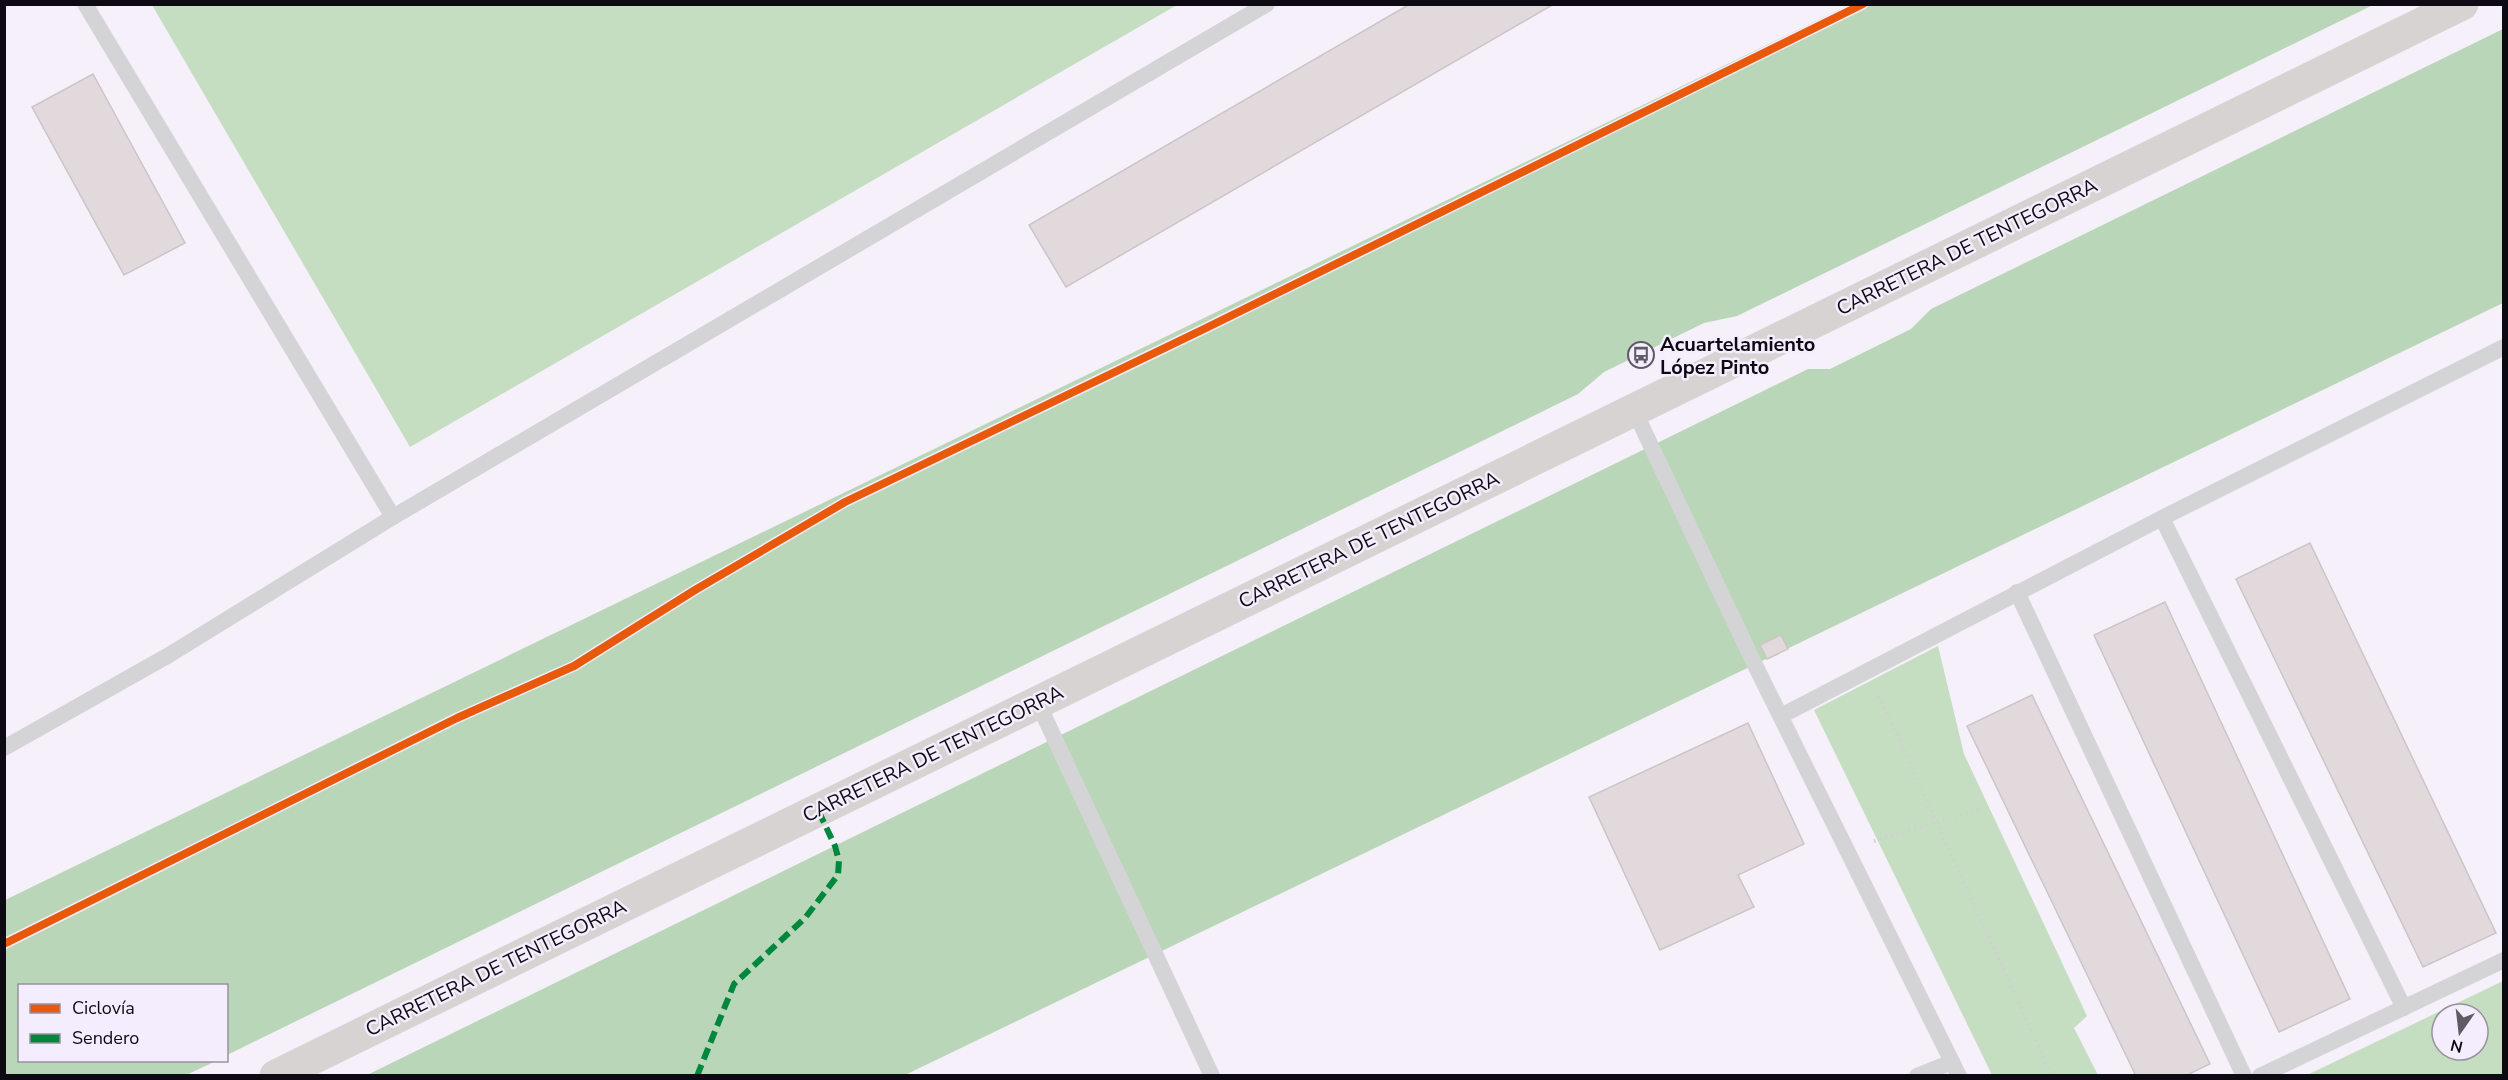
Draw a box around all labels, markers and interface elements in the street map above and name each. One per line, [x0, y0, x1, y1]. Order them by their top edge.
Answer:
street label: CARRETERA DE TENTEGORRA [1832, 172, 2102, 322]
place label: Acuartelamiento López Pinto [1660, 331, 1815, 381]
bus stop icon: Acuartelamiento López Pinto [1626, 340, 1656, 370]
street label: CARRETERA DE TENTEGORRA [1234, 465, 1504, 615]
street label: CARRETERA DE TENTEGORRA [798, 679, 1068, 829]
street label: CARRETERA DE TENTEGORRA [361, 893, 631, 1043]
legend [18, 984, 228, 1062]
text: Ciclovía [72, 996, 135, 1020]
north arrow [2430, 1002, 2490, 1062]
text: Sendero [72, 1026, 139, 1050]
text: N [2448, 1033, 2465, 1058]

